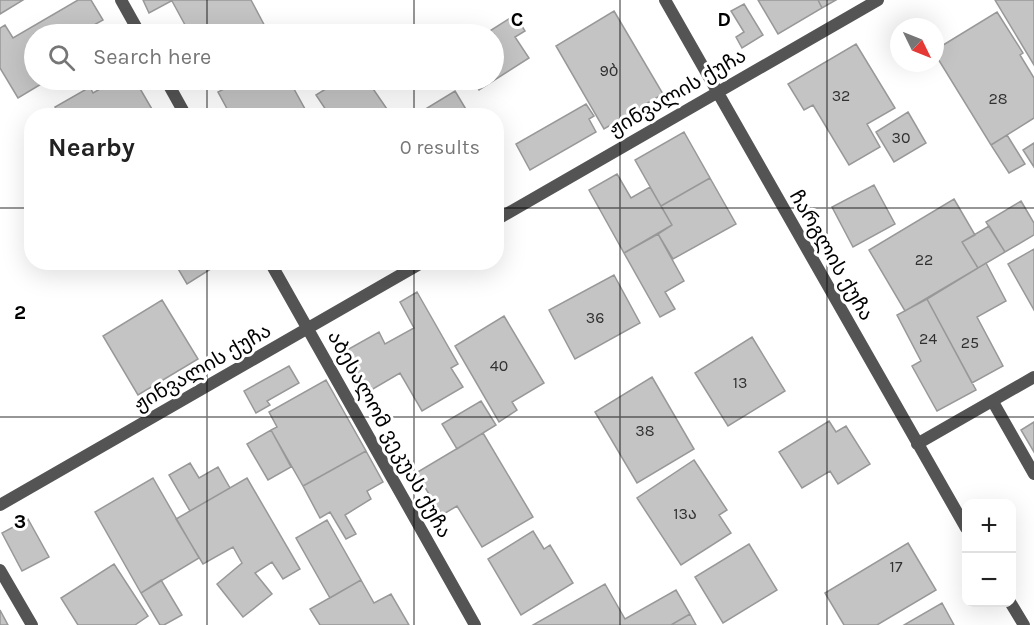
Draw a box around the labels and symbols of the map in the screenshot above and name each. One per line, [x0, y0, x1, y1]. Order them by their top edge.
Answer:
text: C [511, 8, 523, 31]
text: D [717, 8, 731, 31]
north arrow [890, 18, 944, 72]
street label: ჟინვალის ქუჩა [604, 44, 751, 142]
house number: 9ბ [600, 61, 618, 80]
house number: 32 [832, 86, 850, 105]
house number: 28 [988, 89, 1008, 108]
house number: 30 [892, 128, 910, 147]
street label: ჩარგლის ქუჩა [784, 186, 878, 325]
house number: 22 [915, 250, 933, 269]
text: 2 [14, 301, 26, 324]
house number: 36 [586, 308, 604, 327]
street label: ჟინვალის ქუჩა [129, 319, 276, 417]
street label: აბესალომ ვეკუას ქუჩა [322, 327, 456, 542]
house number: 24 [919, 329, 937, 348]
house number: 25 [961, 333, 979, 352]
house number: 40 [490, 356, 508, 375]
house number: 13 [733, 373, 747, 392]
house number: 38 [635, 421, 655, 440]
house number: 13ა [673, 504, 697, 523]
text: 3 [14, 510, 26, 533]
house number: 17 [890, 557, 903, 576]

